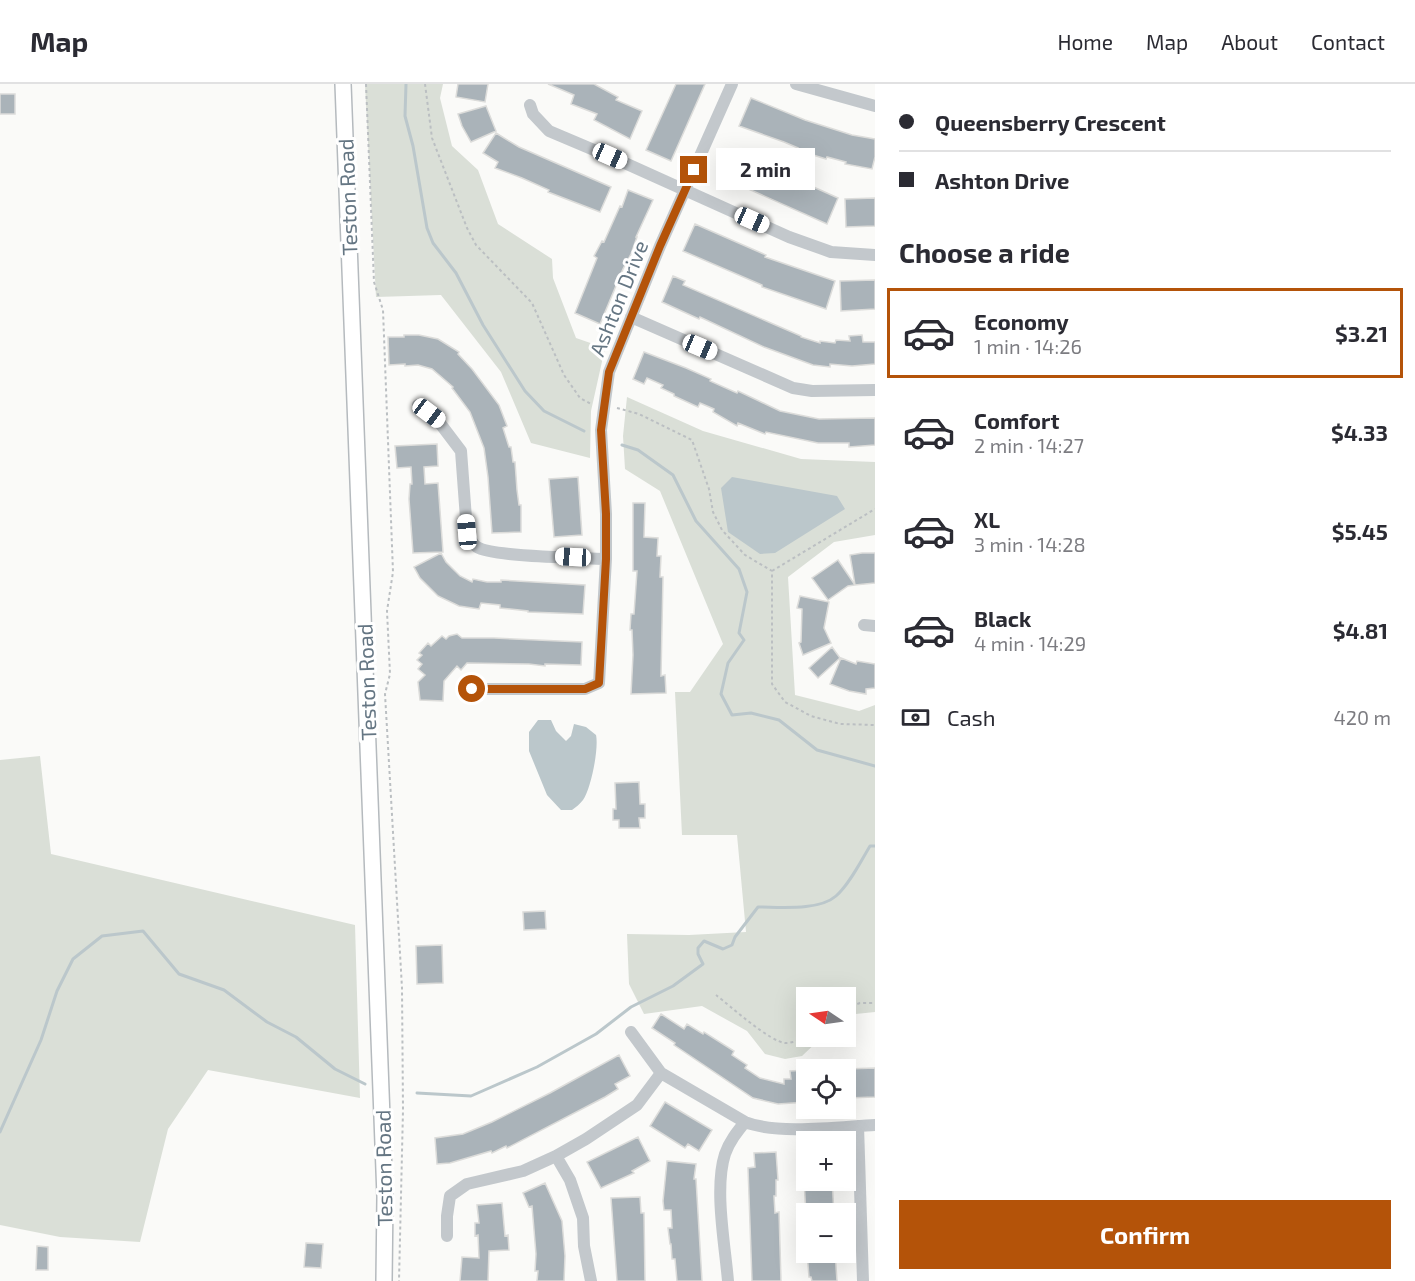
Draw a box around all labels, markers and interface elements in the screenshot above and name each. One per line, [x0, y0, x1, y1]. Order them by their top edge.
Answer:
text: Map [30, 24, 88, 58]
text: Home [1057, 29, 1113, 54]
text: Map [1146, 29, 1188, 54]
text: About [1221, 29, 1278, 54]
text: Contact [1311, 29, 1385, 54]
text: Queensberry Crescent [935, 109, 1166, 135]
street label: Teston Road [332, 138, 362, 256]
car [590, 140, 630, 172]
callout: 2 min [715, 149, 814, 191]
route end [680, 156, 707, 183]
text: 2 min [740, 157, 791, 181]
text: Ashton Drive [935, 167, 1069, 193]
car [732, 204, 772, 236]
street label: Ashton Drive [583, 236, 653, 360]
text: Choose a ride [899, 236, 1070, 268]
icon: car [902, 306, 956, 360]
text: Economy [974, 308, 1069, 334]
text: $3.21 [1335, 320, 1388, 346]
car [680, 332, 720, 362]
text: 1 min · 14:26 [974, 334, 1082, 358]
car [409, 395, 449, 431]
icon: car [902, 405, 956, 459]
text: Comfort [974, 407, 1059, 433]
text: $4.33 [1331, 419, 1388, 445]
text: 2 min · 14:27 [974, 433, 1084, 457]
icon: car [902, 504, 956, 558]
text: XL [974, 506, 1000, 532]
car [456, 513, 478, 551]
text: $5.45 [1332, 518, 1388, 544]
text: 3 min · 14:28 [974, 532, 1086, 556]
car [555, 547, 591, 567]
icon: car [902, 603, 956, 657]
text: Black [974, 605, 1031, 631]
text: $4.81 [1333, 617, 1388, 643]
street label: Teston Road [351, 623, 381, 741]
text: 4 min · 14:29 [974, 631, 1086, 655]
route start [458, 675, 485, 702]
icon: cash [899, 701, 932, 734]
text: Cash [947, 704, 996, 730]
text: 420 m [1333, 705, 1391, 729]
north arrow [796, 987, 856, 1047]
map controls [796, 987, 856, 1263]
button: locate [796, 1059, 856, 1119]
street label: Teston Road [369, 1109, 397, 1227]
button: + [796, 1131, 856, 1191]
button: Confirm [899, 1200, 1391, 1269]
button: − [796, 1203, 856, 1263]

